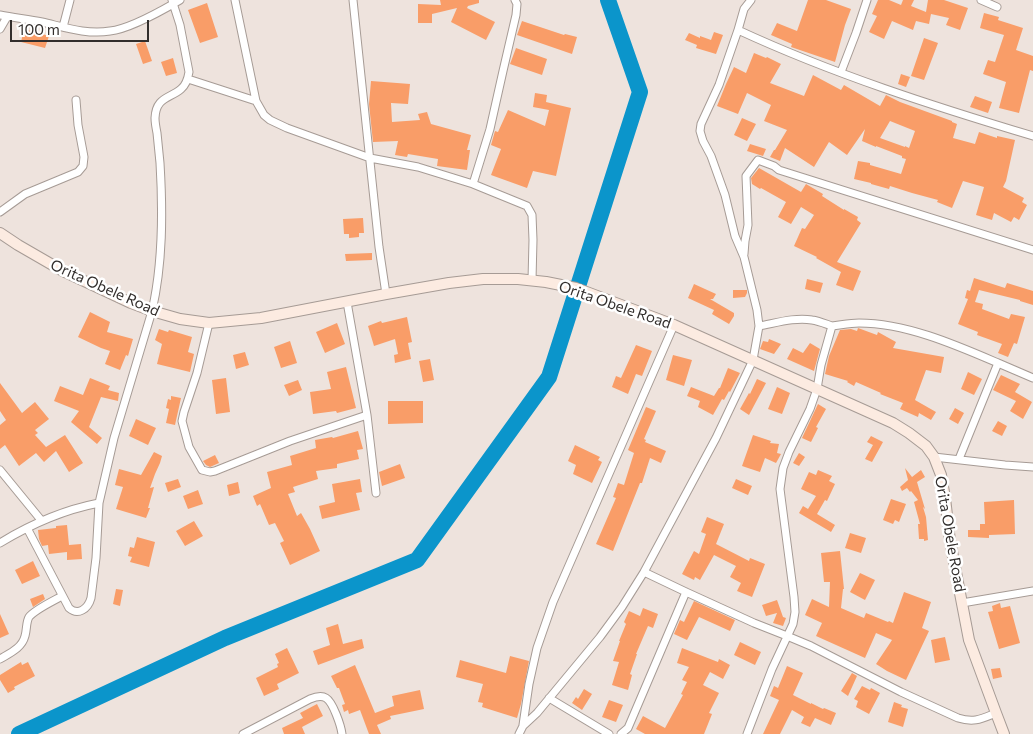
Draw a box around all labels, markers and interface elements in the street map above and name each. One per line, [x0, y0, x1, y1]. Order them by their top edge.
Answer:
scale bar [12, 10, 151, 42]
text: 100 m [18, 20, 60, 38]
street label: Orita Obele Road [48, 256, 162, 320]
street label: Orita Obele Road [556, 277, 674, 333]
street label: Orita Obele Road [931, 475, 969, 593]

